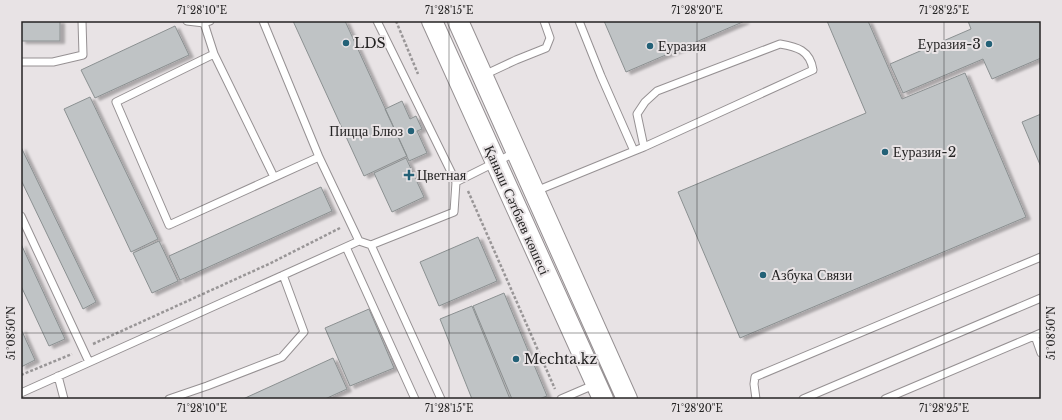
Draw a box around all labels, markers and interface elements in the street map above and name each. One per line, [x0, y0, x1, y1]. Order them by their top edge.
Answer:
text: 71°28'10"E [177, 4, 227, 17]
text: 71°28'15"E [425, 4, 473, 17]
text: 71°28'20"E [671, 4, 723, 17]
text: 71°28'25"E [919, 4, 969, 17]
place label: LDS [354, 34, 386, 52]
place label: Еуразия-3 [918, 35, 981, 53]
place label: Еуразия [658, 37, 707, 55]
marker: LDS [341, 38, 351, 48]
marker: Еуразия-3 [984, 39, 994, 49]
marker: Еуразия [645, 41, 655, 51]
place label: Пицца Блюз [329, 122, 403, 140]
marker: Пицца Блюз [406, 126, 416, 136]
street label: Қаныш Сәтбаев көшесі [480, 142, 554, 278]
place label: Еуразия-2 [893, 143, 956, 161]
marker: Еуразия-2 [880, 147, 890, 157]
place label: Цветная [417, 166, 467, 184]
marker: Цветная [404, 170, 414, 180]
place label: Азбука Связи [771, 266, 853, 284]
marker: Азбука Связи [758, 270, 768, 280]
text: 51°08'50"N [5, 306, 18, 360]
text: 51°08'50"N [1045, 306, 1058, 360]
place label: Mechta.kz [524, 350, 597, 368]
marker: Mechta.kz [511, 354, 521, 364]
text: 71°28'10"E [177, 402, 227, 415]
text: 71°28'15"E [425, 402, 473, 415]
text: 71°28'20"E [671, 402, 723, 415]
text: 71°28'25"E [919, 402, 969, 415]

